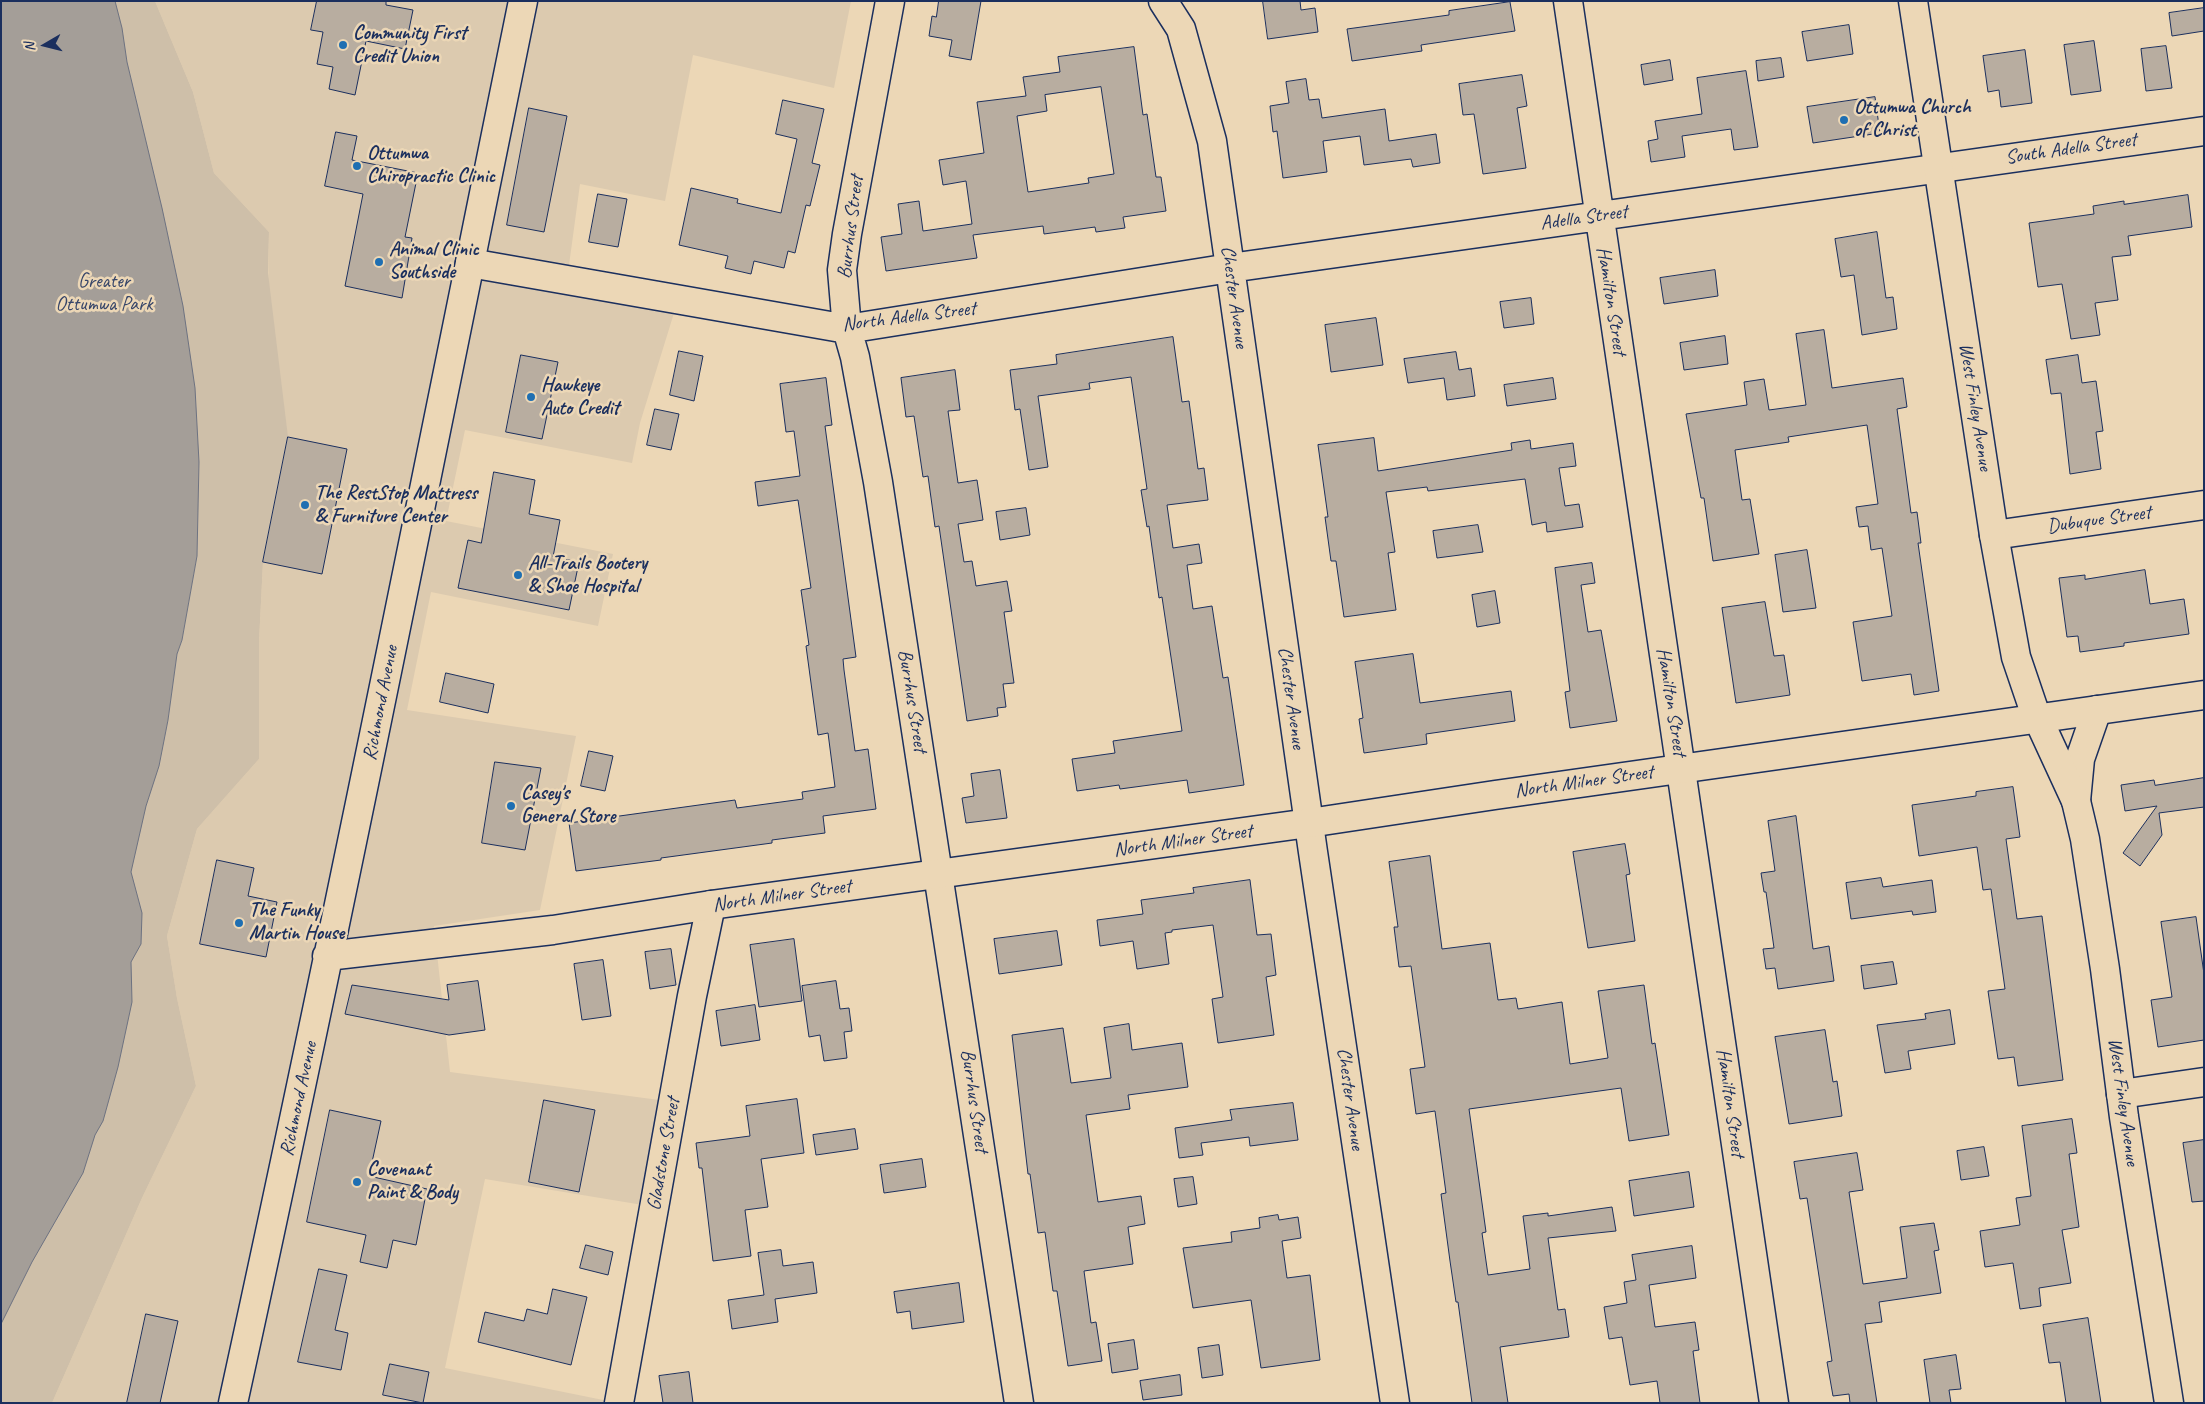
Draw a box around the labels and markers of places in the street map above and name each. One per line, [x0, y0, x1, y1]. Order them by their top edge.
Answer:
place label: Community First Credit Union [353, 22, 466, 69]
marker: Community First Credit Union [337, 39, 349, 51]
place label: Ottumwa Church of Christ [1854, 96, 1971, 143]
marker: Ottumwa Church of Christ [1838, 114, 1850, 126]
place label: Ottumwa Chiropractic Clinic [367, 142, 495, 189]
marker: Ottumwa Chiropractic Clinic [351, 160, 363, 172]
place label: Animal Clinic Southside [389, 238, 479, 285]
marker: Animal Clinic Southside [373, 256, 385, 268]
place label: Hawkeye Auto Credit [541, 374, 619, 421]
marker: Hawkeye Auto Credit [525, 391, 537, 403]
place label: The RestStop Mattress & Furniture Center [315, 482, 477, 529]
marker: The RestStop Mattress & Furniture Center [299, 499, 311, 511]
place label: All-Trails Bootery & Shoe Hospital [528, 552, 647, 599]
marker: All-Trails Bootery & Shoe Hospital [512, 569, 524, 581]
place label: Casey's General Store [521, 782, 615, 829]
marker: Casey's General Store [505, 800, 517, 812]
place label: The Funky Martin House [249, 899, 344, 946]
marker: The Funky Martin House [233, 917, 245, 929]
place label: Covenant Paint & Body [367, 1158, 458, 1205]
marker: Covenant Paint & Body [351, 1176, 363, 1188]

